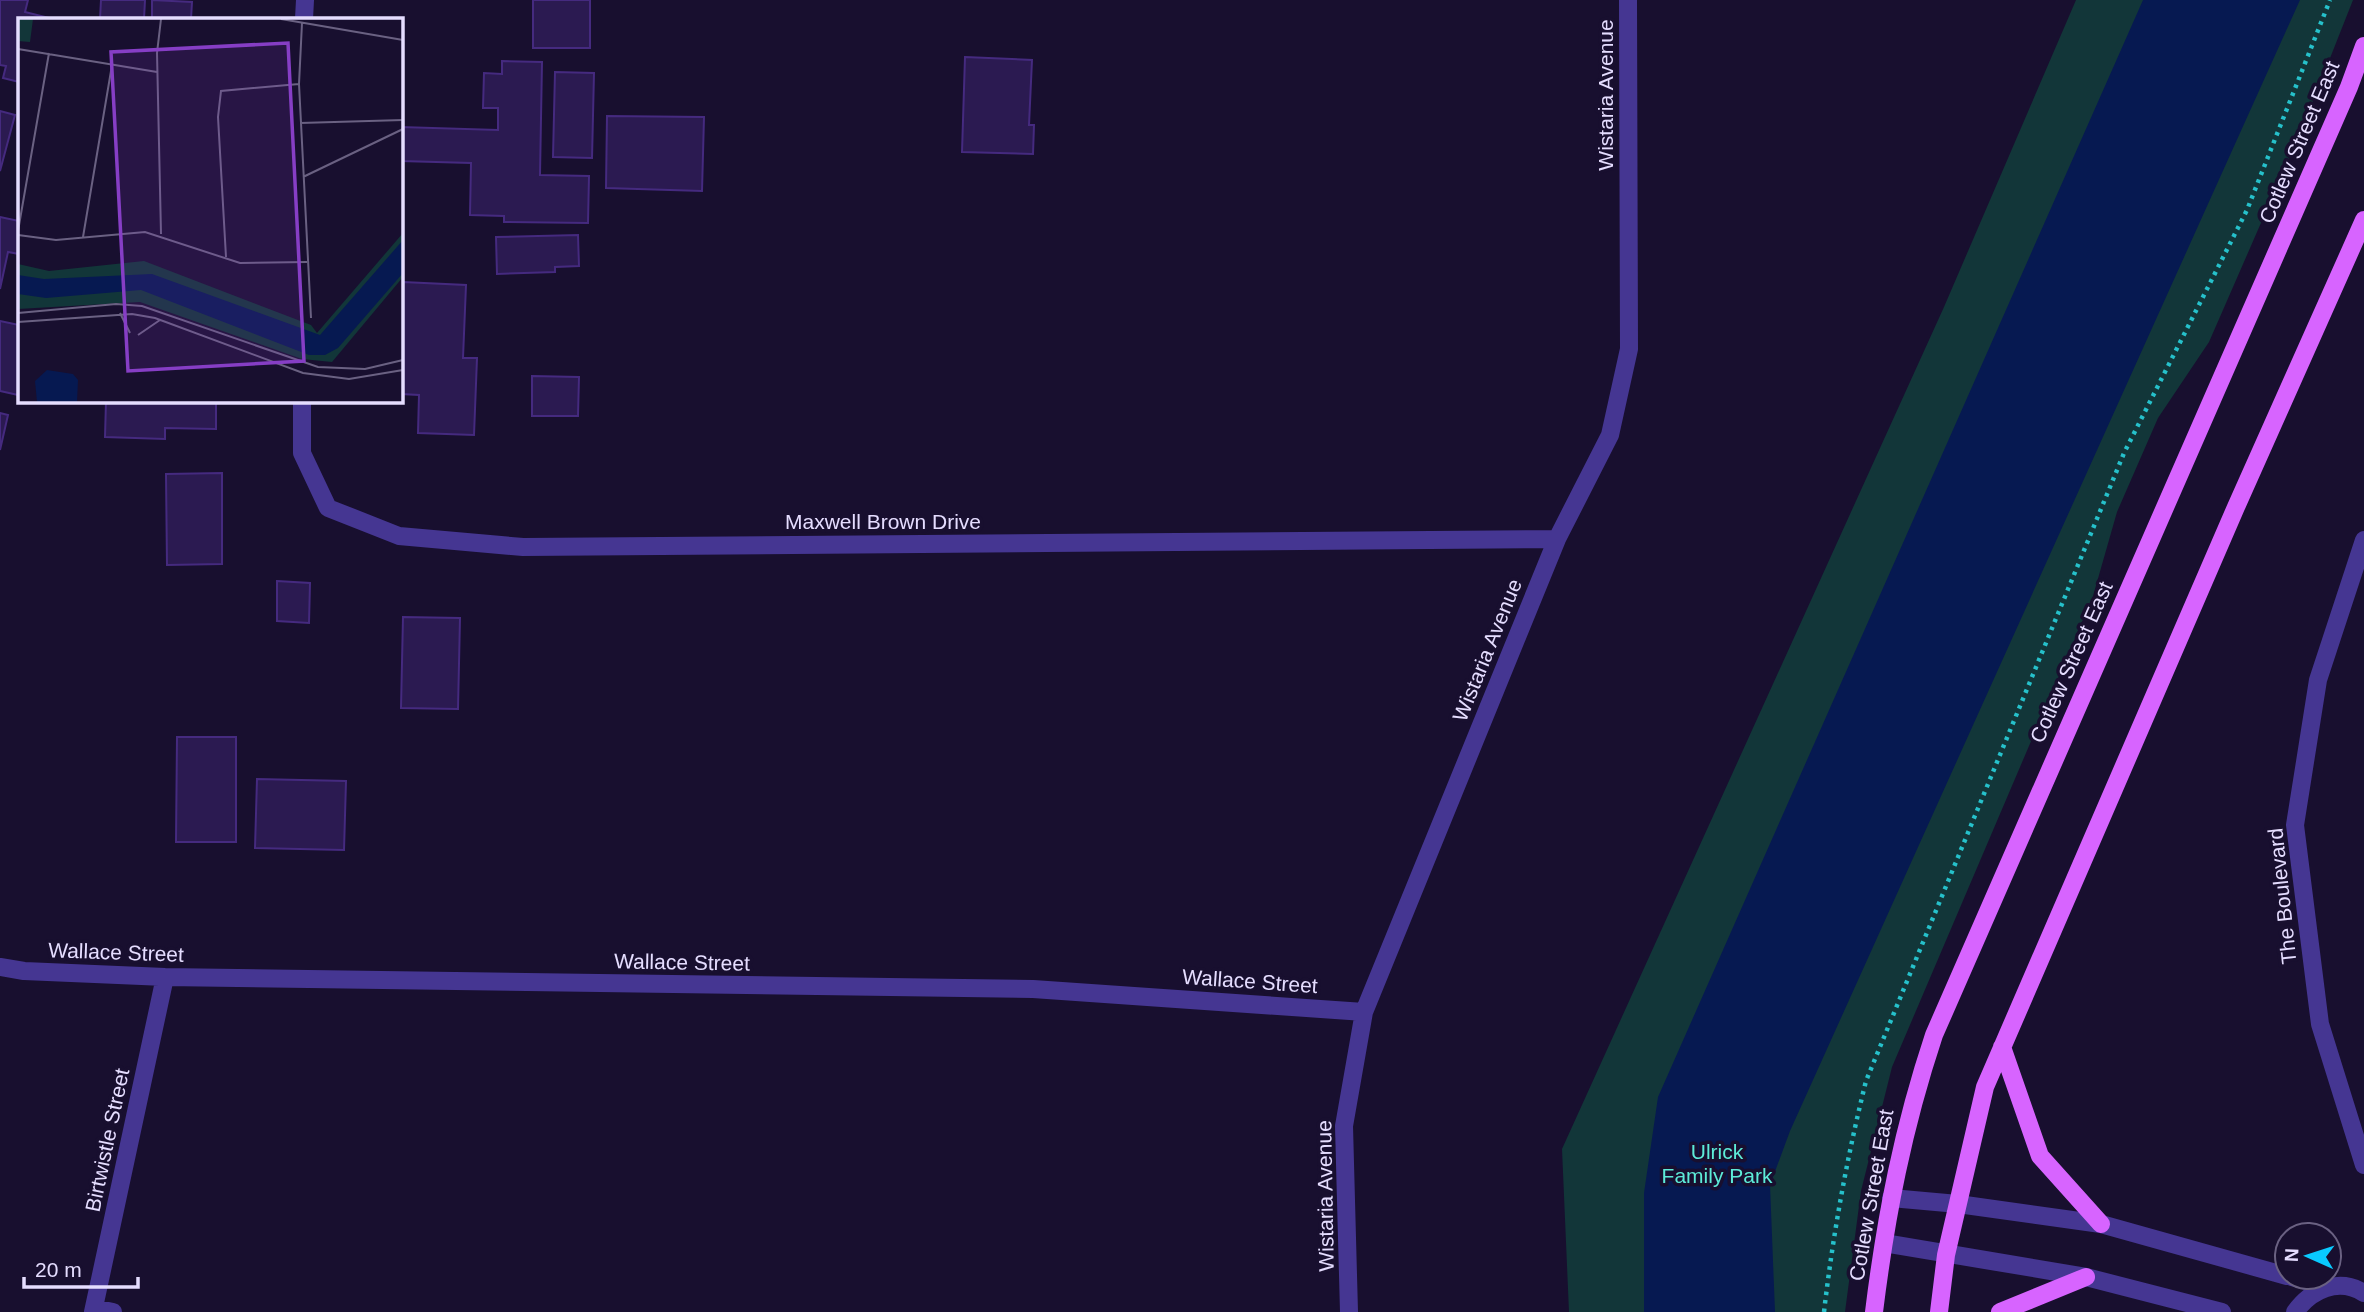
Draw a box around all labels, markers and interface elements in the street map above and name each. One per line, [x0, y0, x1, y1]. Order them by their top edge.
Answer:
inset map [18, 18, 402, 402]
street label: Wistaria Avenue [1594, 19, 1617, 171]
street label: Cotlew Street East [2254, 57, 2344, 227]
street label: Maxwell Brown Drive [785, 510, 981, 533]
street label: Wistaria Avenue [1448, 576, 1526, 724]
street label: Cotlew Street East [2025, 578, 2117, 746]
street label: The Boulevard [2263, 827, 2301, 965]
street label: Wallace Street [48, 938, 184, 966]
street label: Wallace Street [614, 949, 750, 975]
street label: Wallace Street [1181, 965, 1319, 997]
street label: Birtwistle Street [81, 1066, 133, 1214]
street label: Cotlew Street East [1845, 1107, 1897, 1283]
street label: Wistaria Avenue [1312, 1120, 1338, 1272]
park label: Ulrick Family Park [1662, 1140, 1773, 1187]
north arrow [2273, 1221, 2343, 1291]
scale bar [24, 1246, 138, 1290]
text: N [2281, 1248, 2302, 1263]
text: 20 m [35, 1258, 82, 1281]

